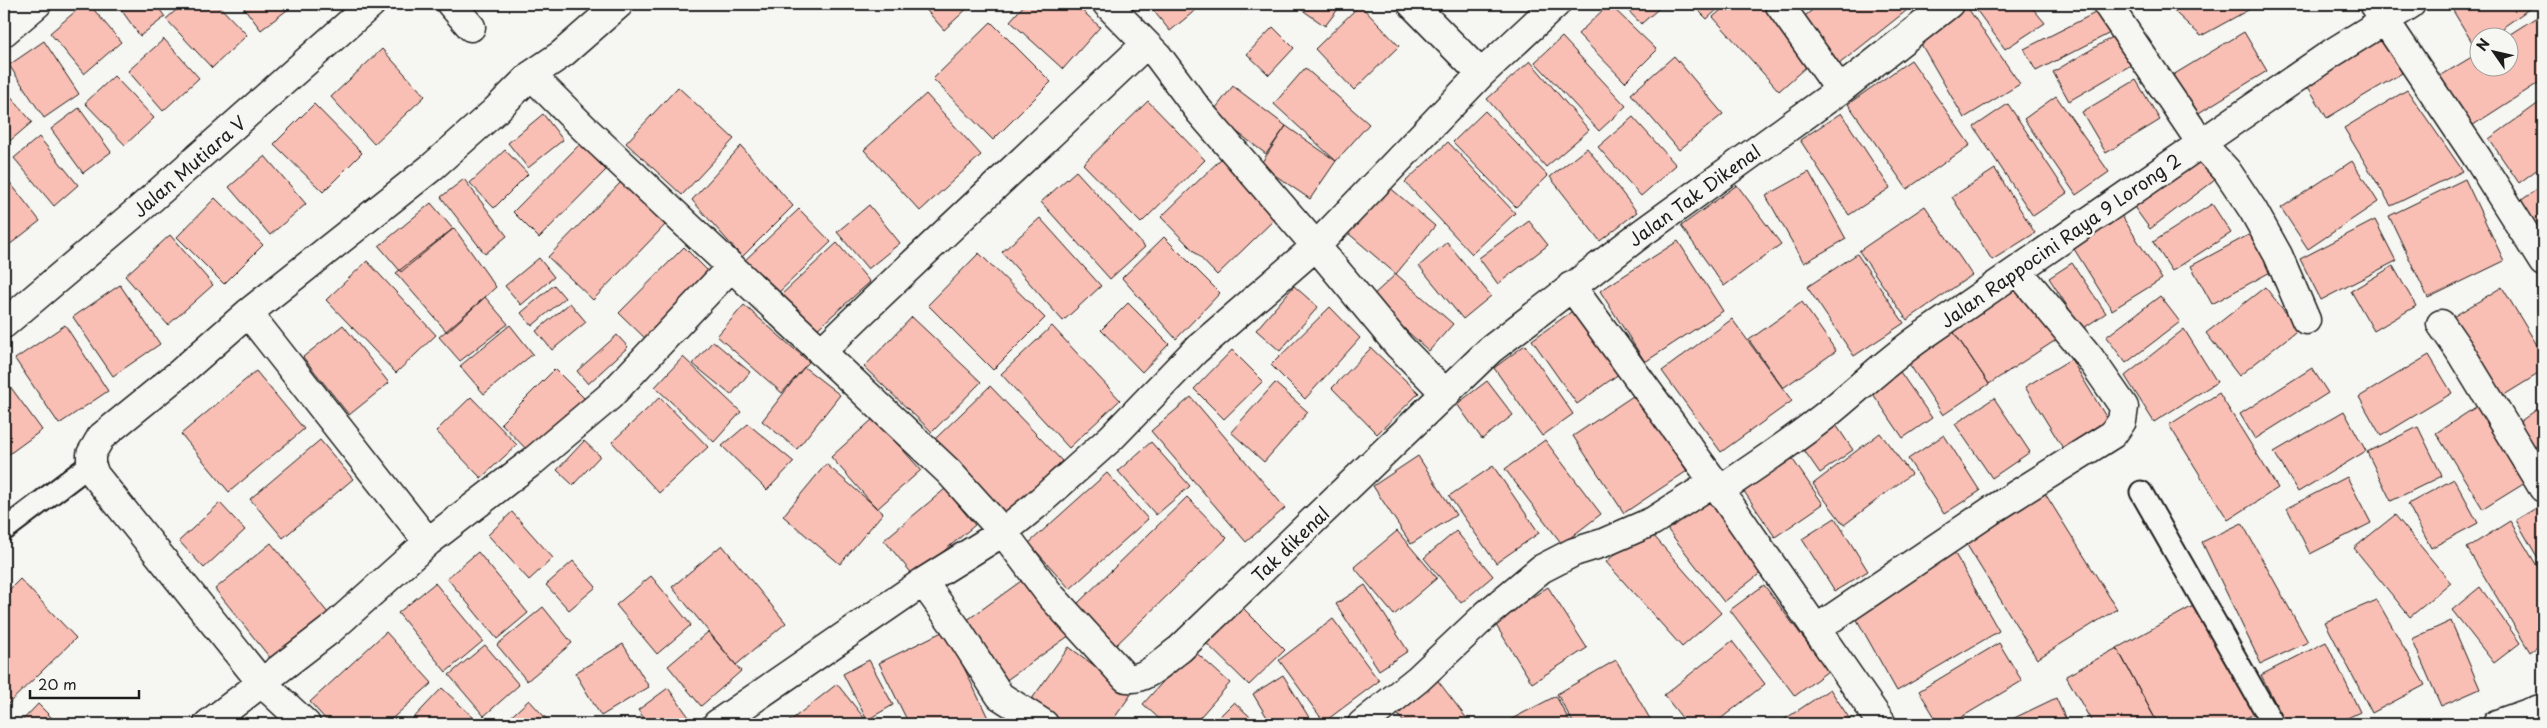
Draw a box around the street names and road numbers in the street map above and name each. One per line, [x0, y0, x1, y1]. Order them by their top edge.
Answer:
street label: Jalan Mutiara V [126, 109, 252, 223]
street label: Jalan Tak Dikenal [1622, 138, 1766, 252]
street label: Jalan Rappocini Raya 9 Lorong 2 [1934, 146, 2186, 334]
street label: Tak dikenal [1245, 500, 1335, 588]

